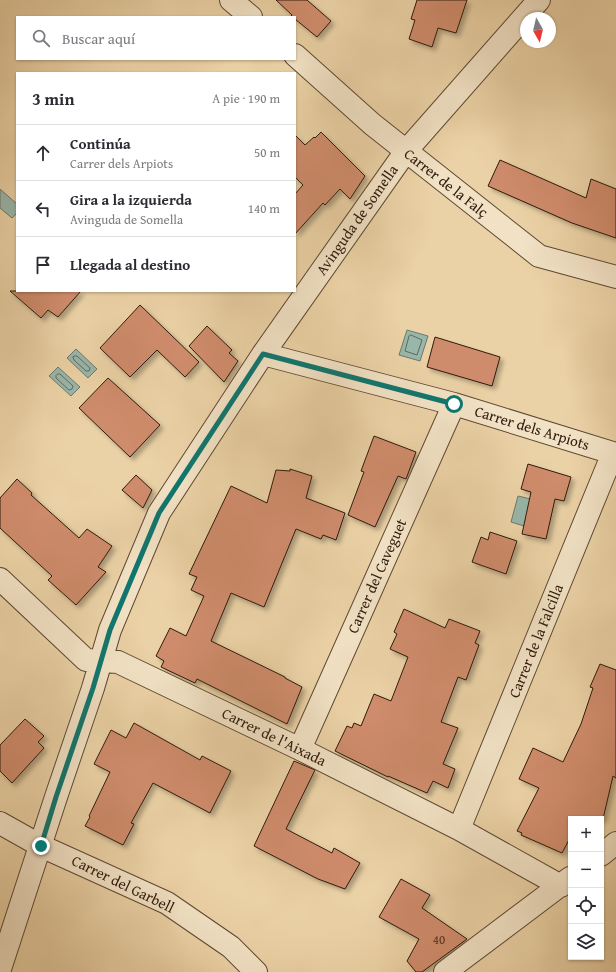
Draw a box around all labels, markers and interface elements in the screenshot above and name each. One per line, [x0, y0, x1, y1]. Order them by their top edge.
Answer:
north arrow [520, 12, 556, 48]
search box [16, 16, 296, 60]
icon: search [30, 27, 52, 49]
text: Buscar aquí [62, 28, 135, 49]
text: 3 min [32, 86, 74, 111]
text: A pie · 190 m [212, 89, 280, 108]
text: Continúa [70, 133, 131, 154]
icon: ahead [32, 142, 54, 164]
text: 50 m [254, 143, 280, 162]
street label: Carrer de la Falç [400, 143, 493, 222]
text: Carrer dels Arpiots [70, 154, 173, 173]
street label: Avinguda de Somella [311, 160, 403, 279]
text: Gira a la izquierda [70, 189, 192, 210]
icon: left [32, 198, 54, 220]
text: 140 m [248, 199, 280, 218]
text: Avinguda de Somella [70, 210, 183, 229]
icon: arrive [32, 254, 54, 276]
text: Llegada al destino [70, 254, 190, 275]
route start [445, 395, 463, 413]
street label: Carrer dels Arpiots [472, 400, 592, 455]
street label: Carrer del Caveguet [342, 514, 412, 637]
street label: Carrer de la Falcilla [503, 581, 568, 701]
street label: Carrer de l'Aixada [219, 702, 330, 771]
map controls [568, 816, 604, 960]
button: + [568, 816, 604, 852]
route end [32, 837, 50, 855]
street label: Carrer del Garbell [68, 850, 178, 917]
button: − [568, 852, 604, 888]
button: locate [568, 888, 604, 924]
button: layers [568, 924, 604, 960]
house number: 40 [433, 930, 445, 949]

